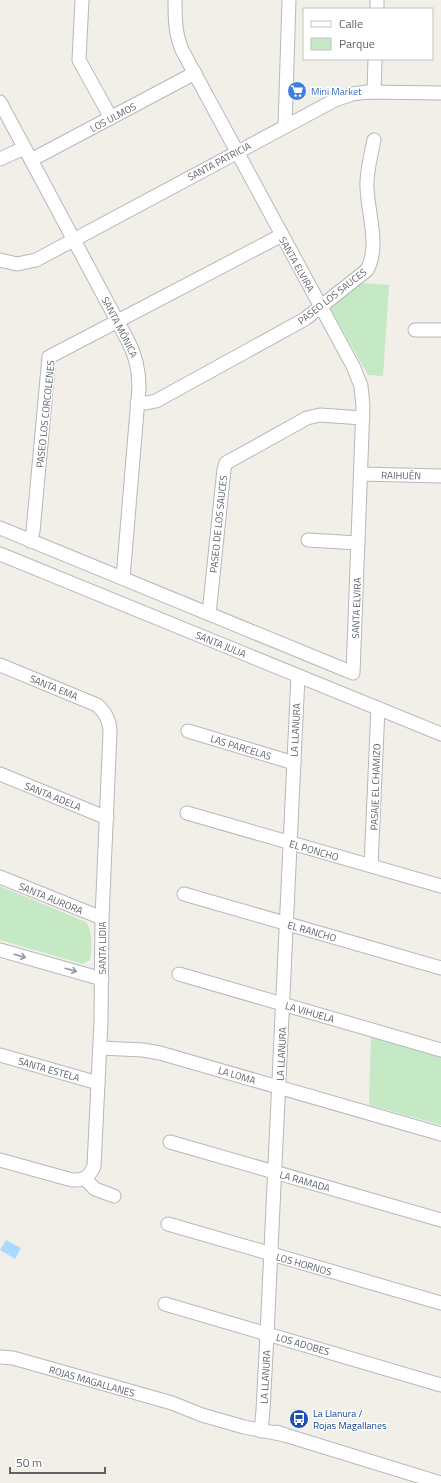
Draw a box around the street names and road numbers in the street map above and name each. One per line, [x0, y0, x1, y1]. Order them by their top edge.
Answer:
street label: LOS ULMOS [87, 99, 139, 136]
street label: SANTA PATRICIA [185, 138, 254, 184]
street label: SANTA ELVIRA [275, 234, 318, 295]
street label: PASEO LOS SAUCES [295, 265, 370, 328]
street label: SANTA MÓNICA [98, 294, 141, 360]
street label: PASEO LOS CORCOLENES [32, 360, 59, 469]
street label: RAIHUÉN [381, 468, 421, 483]
street label: PASEO DE LOS SAUCES [206, 474, 231, 574]
street label: SANTA ELVIRA [348, 577, 365, 639]
street label: SANTA JULIA [193, 627, 248, 661]
street label: SANTA EMA [27, 671, 80, 704]
street label: LA LLANURA [287, 703, 304, 757]
street label: LAS PARCELAS [208, 731, 273, 764]
street label: PASAJE EL CHAMIZO [366, 743, 385, 831]
street label: SANTA ADELA [22, 778, 83, 815]
street label: EL PONCHO [287, 836, 341, 865]
street label: SANTA AURORA [16, 879, 85, 918]
street label: EL RANCHO [286, 917, 338, 946]
street label: SANTA LIDIA [95, 921, 110, 975]
street label: LA VIHUELA [283, 998, 336, 1027]
street label: LA LLANURA [273, 1027, 290, 1081]
street label: SANTA ESTELA [16, 1054, 81, 1085]
street label: LA LOMA [216, 1063, 257, 1088]
street label: LA RAMADA [278, 1167, 332, 1196]
street label: LOS HORNOS [274, 1249, 333, 1280]
street label: LOS ADOBES [274, 1330, 331, 1359]
street label: LA LLANURA [257, 1350, 274, 1404]
street label: ROJAS MAGALLANES [47, 1362, 136, 1401]

